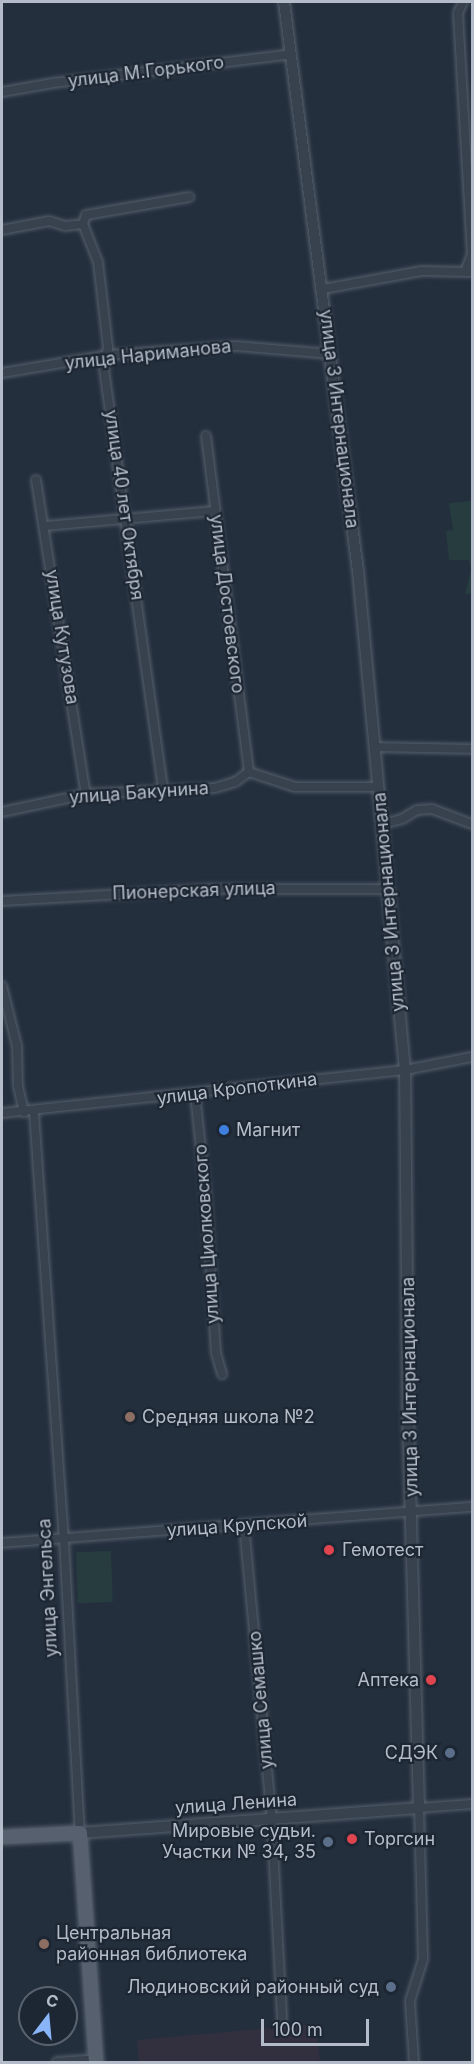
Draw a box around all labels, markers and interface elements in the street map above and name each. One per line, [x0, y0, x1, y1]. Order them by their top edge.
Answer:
street label: улица М.Горького [67, 52, 225, 92]
street label: улица 3 Интернационала [315, 308, 363, 530]
street label: улица Нариманова [64, 336, 232, 374]
street label: улица 40 лет Октября [100, 408, 148, 602]
street label: улица Достоевского [205, 513, 249, 695]
street label: улица Кутузова [41, 568, 83, 706]
street label: улица Бакунина [68, 777, 210, 809]
street label: улица 3 Интернационала [369, 791, 409, 1013]
street label: Пионерская улица [112, 877, 276, 905]
street label: улица Кропоткина [156, 1068, 318, 1110]
place label: Магнит [236, 1119, 300, 1141]
marker: Магнит [217, 1123, 231, 1137]
street label: улица Циолковского [190, 1143, 224, 1325]
street label: улица 3 Интернационала [397, 1277, 423, 1497]
place label: Средняя школа №2 [142, 1406, 315, 1428]
marker: Средняя школа №2 [123, 1410, 137, 1424]
street label: улица Крупской [166, 1510, 308, 1542]
street label: улица Энгельса [34, 1518, 62, 1658]
place label: Гемотест [342, 1539, 423, 1561]
marker: Гемотест [320, 1541, 338, 1559]
street label: улица Семашко [244, 1630, 278, 1770]
place label: Аптека [358, 1669, 419, 1691]
marker: Аптека [424, 1673, 438, 1687]
place label: СДЭК [385, 1742, 438, 1764]
marker: СДЭК [443, 1746, 457, 1760]
street label: улица Ленина [174, 1789, 298, 1819]
place label: Мировые судьи. Участки № 34, 35 [162, 1821, 316, 1864]
place label: Торгсин [364, 1828, 435, 1850]
marker: Торгсин [345, 1832, 359, 1846]
marker: Мировые судьи. Участки № 34, 35 [321, 1835, 335, 1849]
place label: Центральная районная библиотека [56, 1923, 247, 1966]
marker: Центральная районная библиотека [37, 1937, 51, 1951]
place label: Людиновский районный суд [127, 1976, 379, 1998]
marker: Людиновский районный суд [384, 1980, 398, 1994]
north arrow [18, 1986, 78, 2046]
text: С [44, 1989, 61, 2012]
scale bar [264, 2007, 372, 2045]
text: 100 m [272, 2019, 323, 2040]

